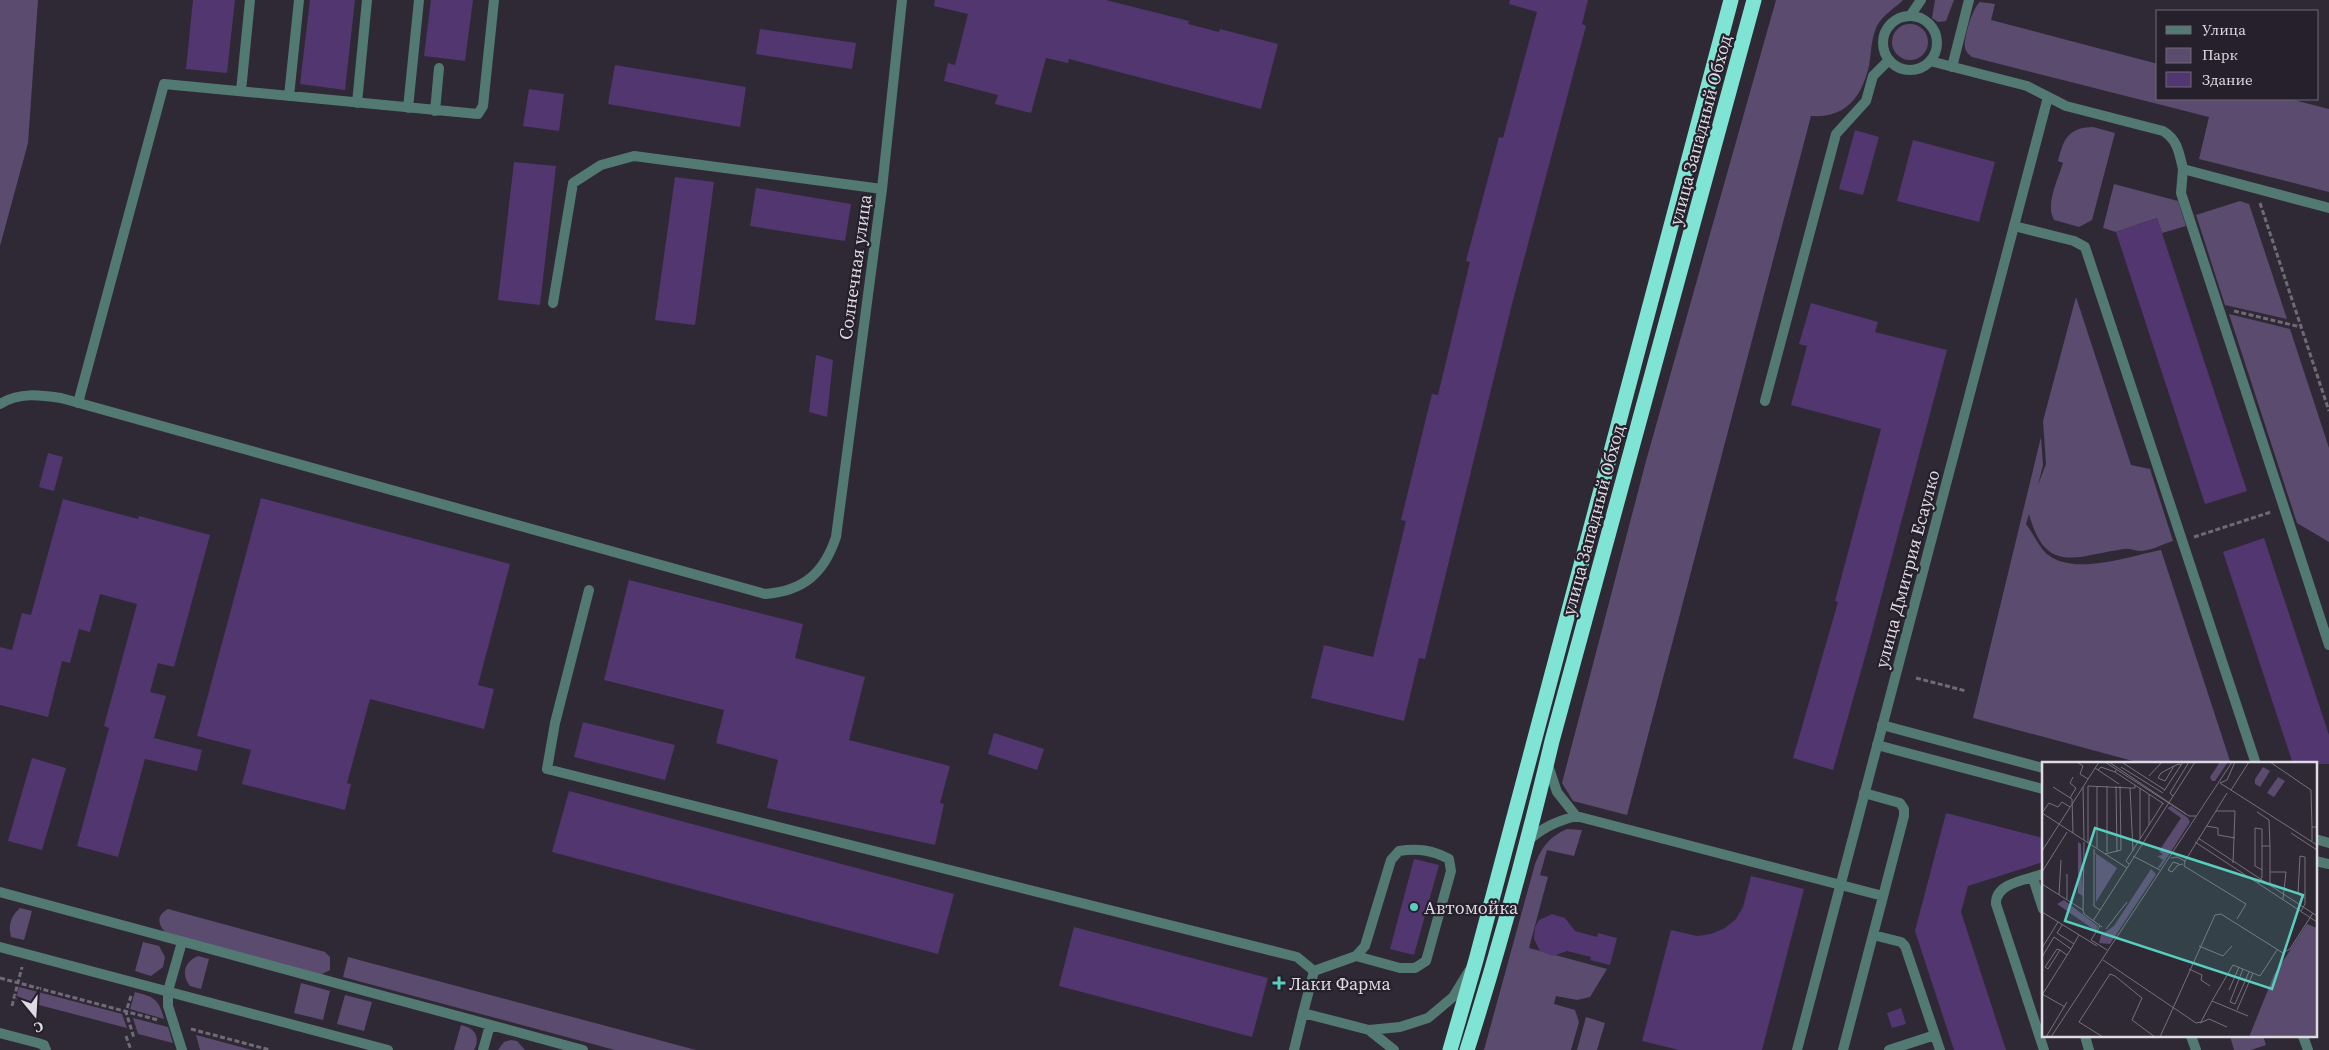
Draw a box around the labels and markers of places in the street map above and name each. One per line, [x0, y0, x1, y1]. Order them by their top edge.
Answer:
place label: Автомойка [1424, 895, 1519, 920]
marker: Автомойка [1408, 901, 1420, 913]
place label: Лаки Фарма [1289, 971, 1392, 996]
marker: Лаки Фарма [1273, 977, 1285, 989]

